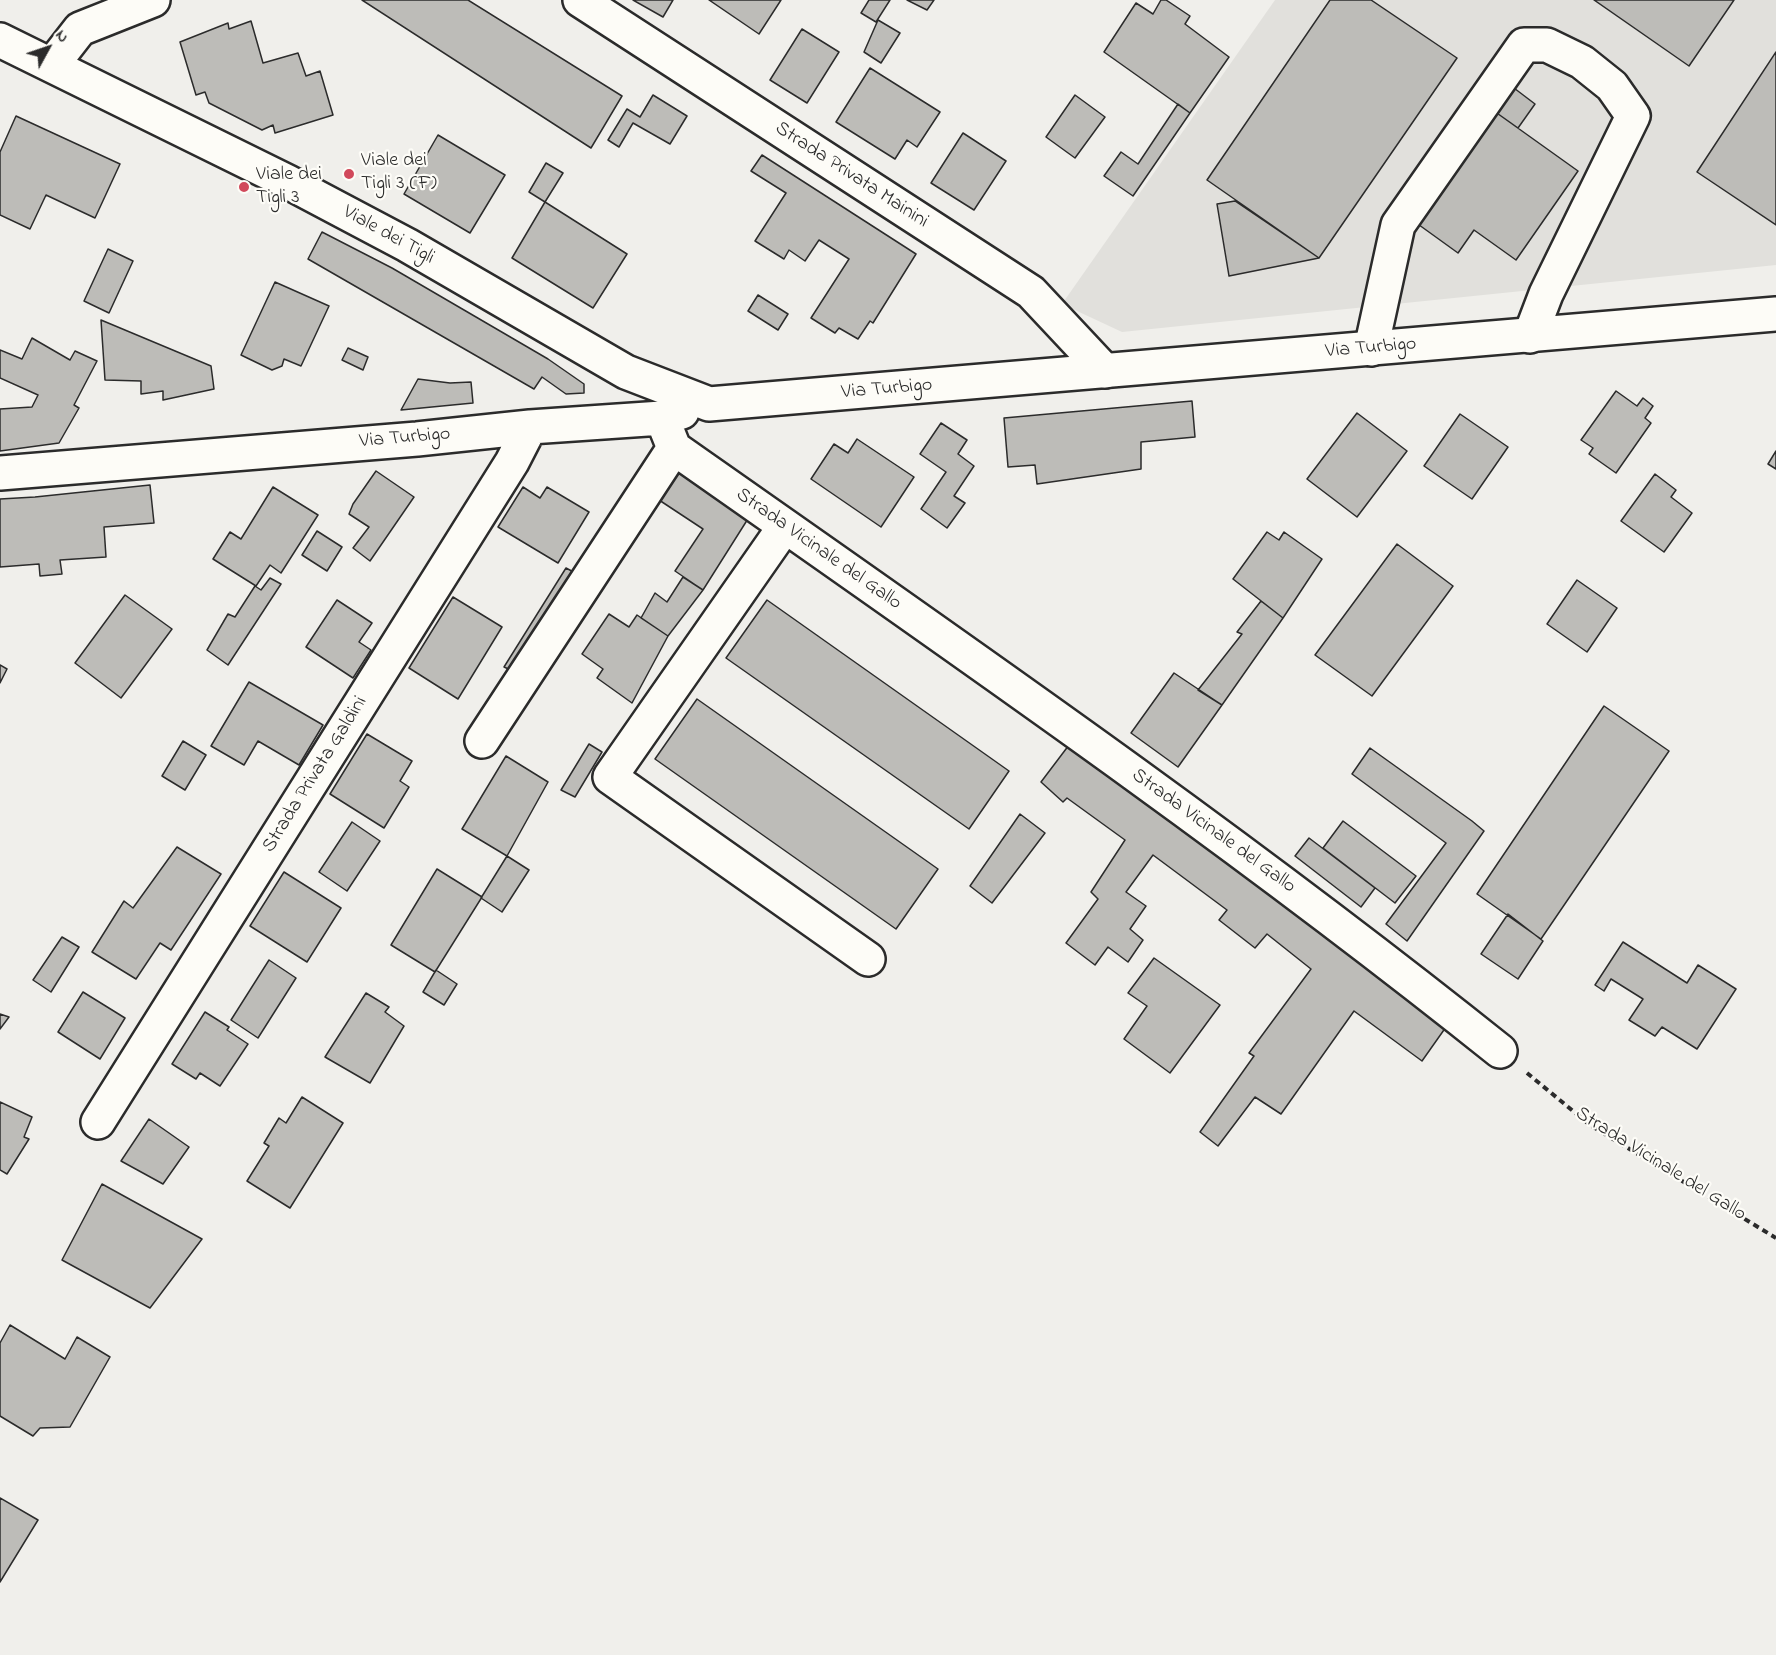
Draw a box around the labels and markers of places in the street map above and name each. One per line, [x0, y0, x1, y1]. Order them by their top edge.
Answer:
place label: Viale dei Tigli 3 (F) [361, 150, 437, 197]
place label: Viale dei Tigli 3 [256, 164, 322, 211]
marker: Viale dei Tigli 3 (F) [342, 167, 356, 181]
marker: Viale dei Tigli 3 [237, 180, 251, 194]

